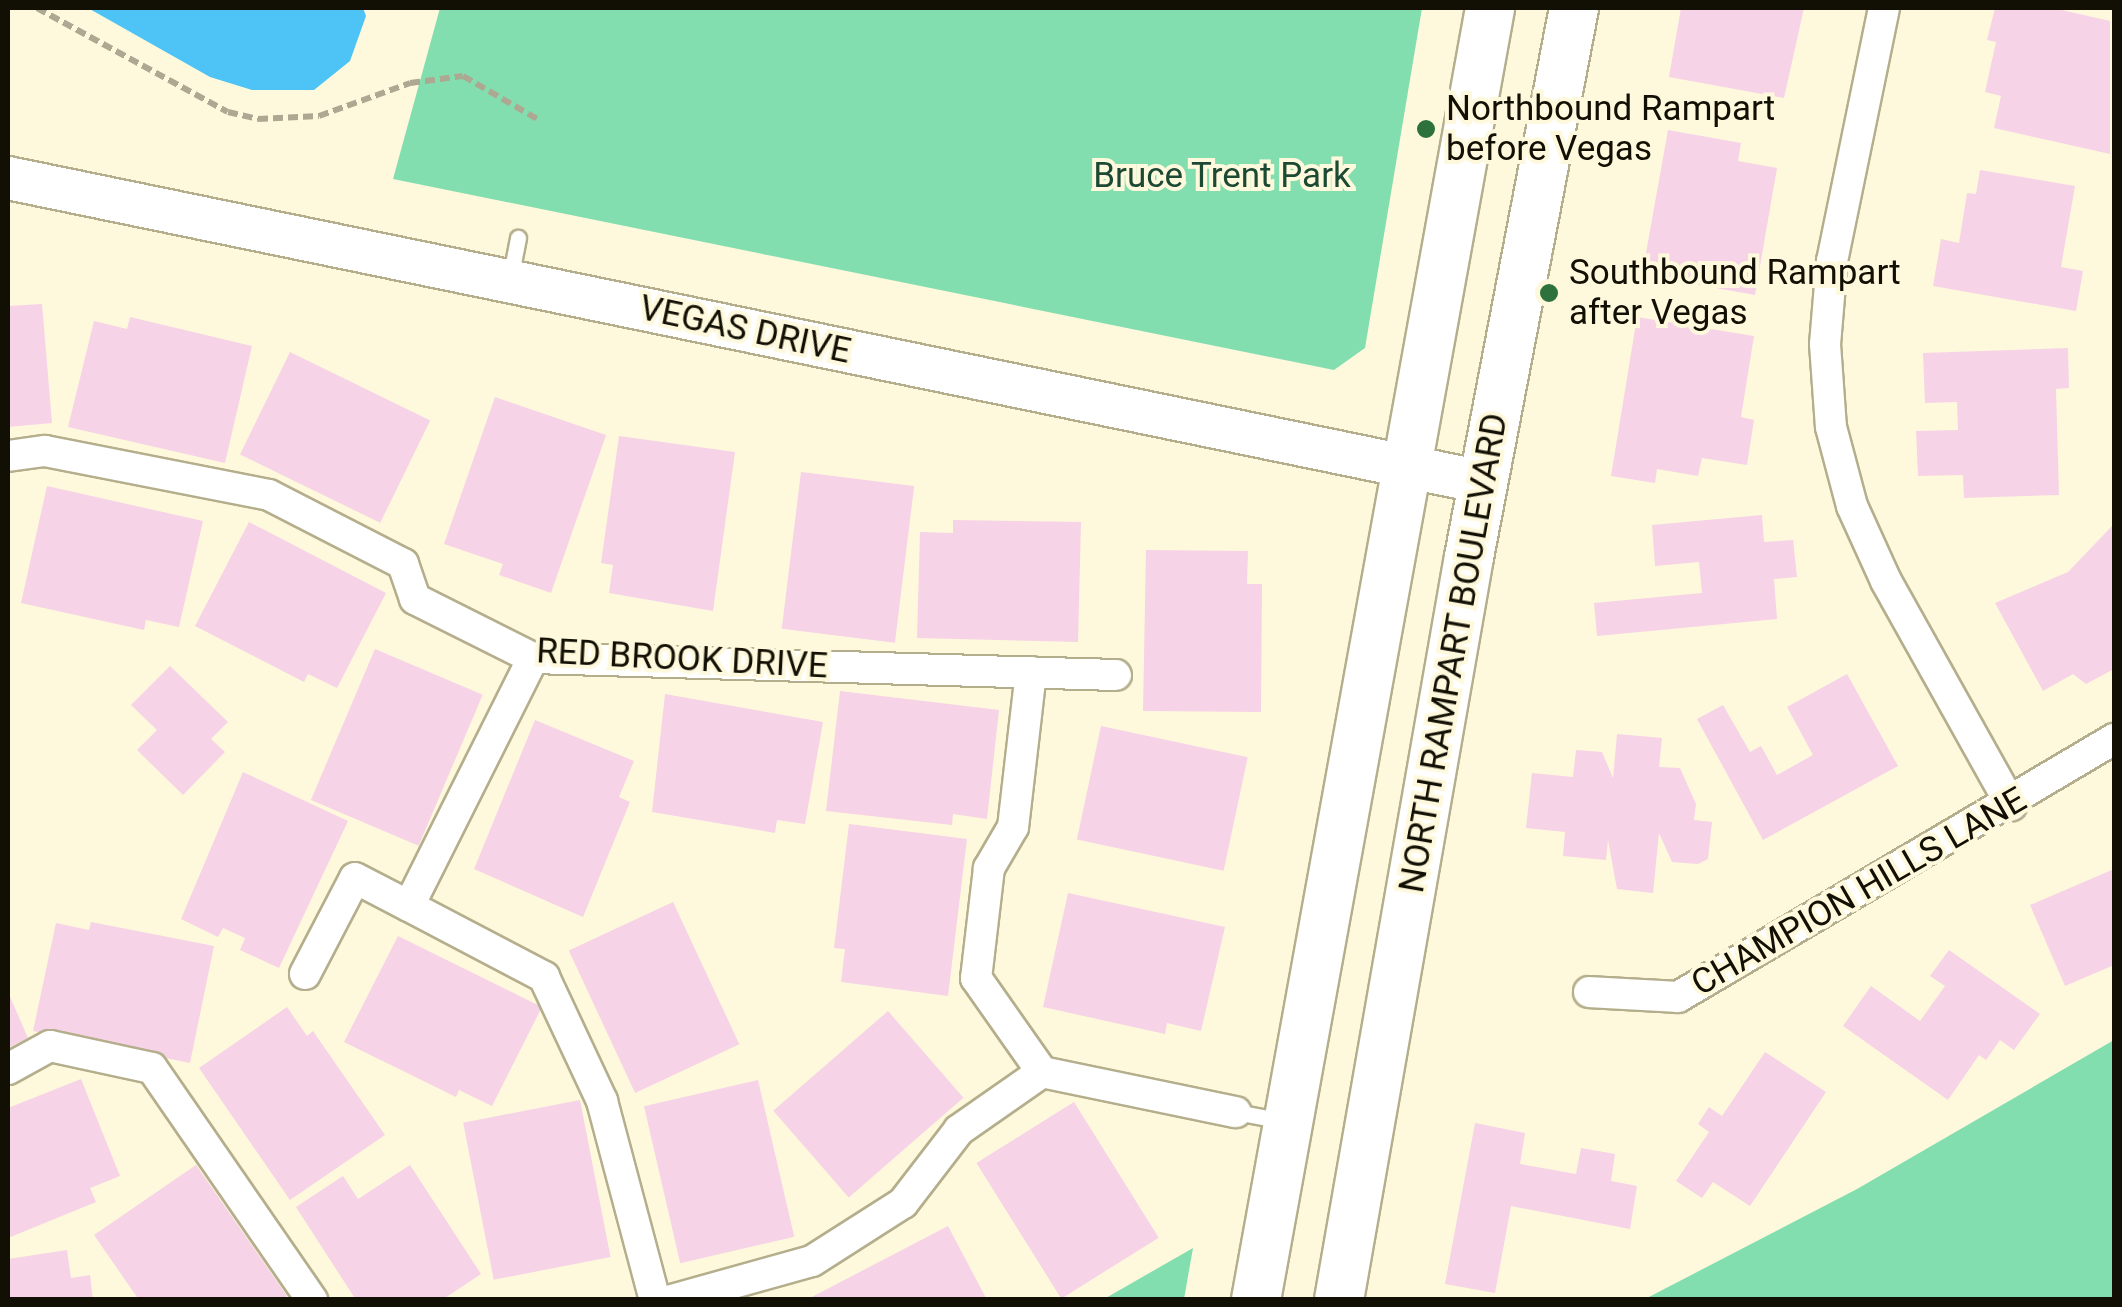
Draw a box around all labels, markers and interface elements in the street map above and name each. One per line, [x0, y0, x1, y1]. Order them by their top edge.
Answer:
place label: Northbound Rampart before Vegas [1446, 88, 1775, 170]
marker: Northbound Rampart before Vegas [1415, 118, 1437, 140]
park label: Bruce Trent Park [1093, 155, 1351, 197]
place label: Southbound Rampart after Vegas [1569, 252, 1901, 334]
marker: Southbound Rampart after Vegas [1538, 282, 1560, 304]
street label: VEGAS DRIVE [636, 287, 854, 373]
street label: NORTH RAMPART BOULEVARD [1391, 410, 1517, 896]
street label: RED BROOK DRIVE [535, 630, 829, 688]
street label: CHAMPION HILLS LANE [1684, 779, 2034, 1005]

